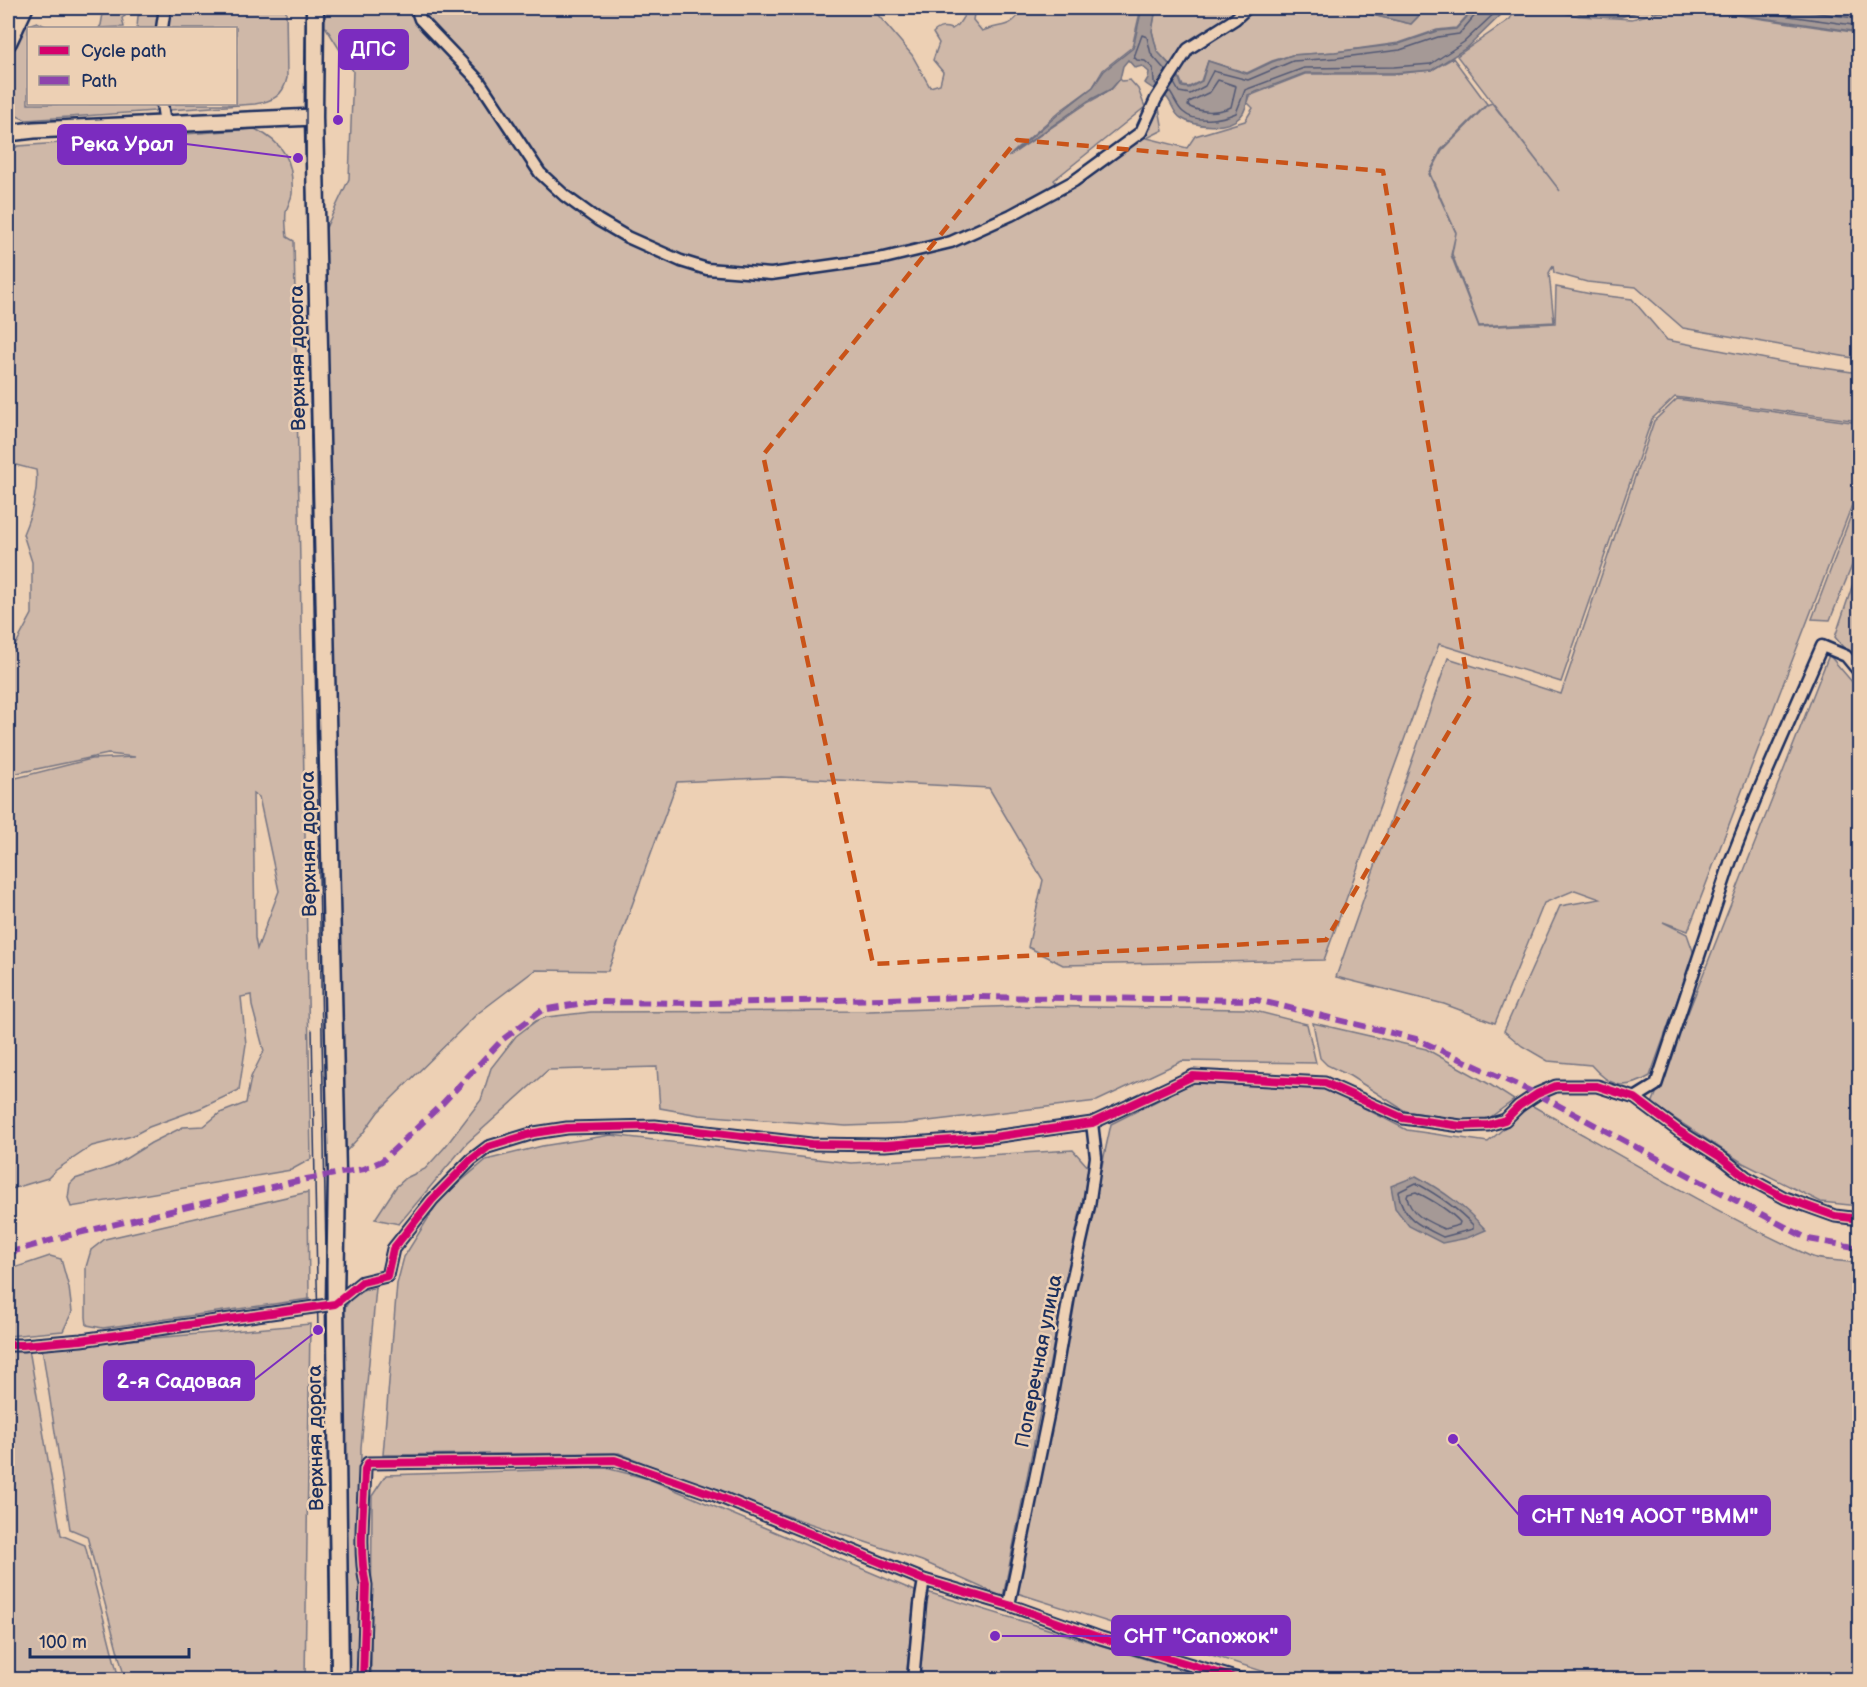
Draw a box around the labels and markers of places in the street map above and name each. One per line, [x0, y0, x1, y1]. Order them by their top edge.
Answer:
callout: ДПС [339, 30, 408, 69]
callout: Река Урал [58, 125, 186, 164]
callout: 2-я Садовая [104, 1361, 254, 1400]
callout: СНТ №19 АООТ "ВММ" [1519, 1496, 1770, 1535]
callout: СНТ "Сапожок" [1112, 1616, 1290, 1655]

